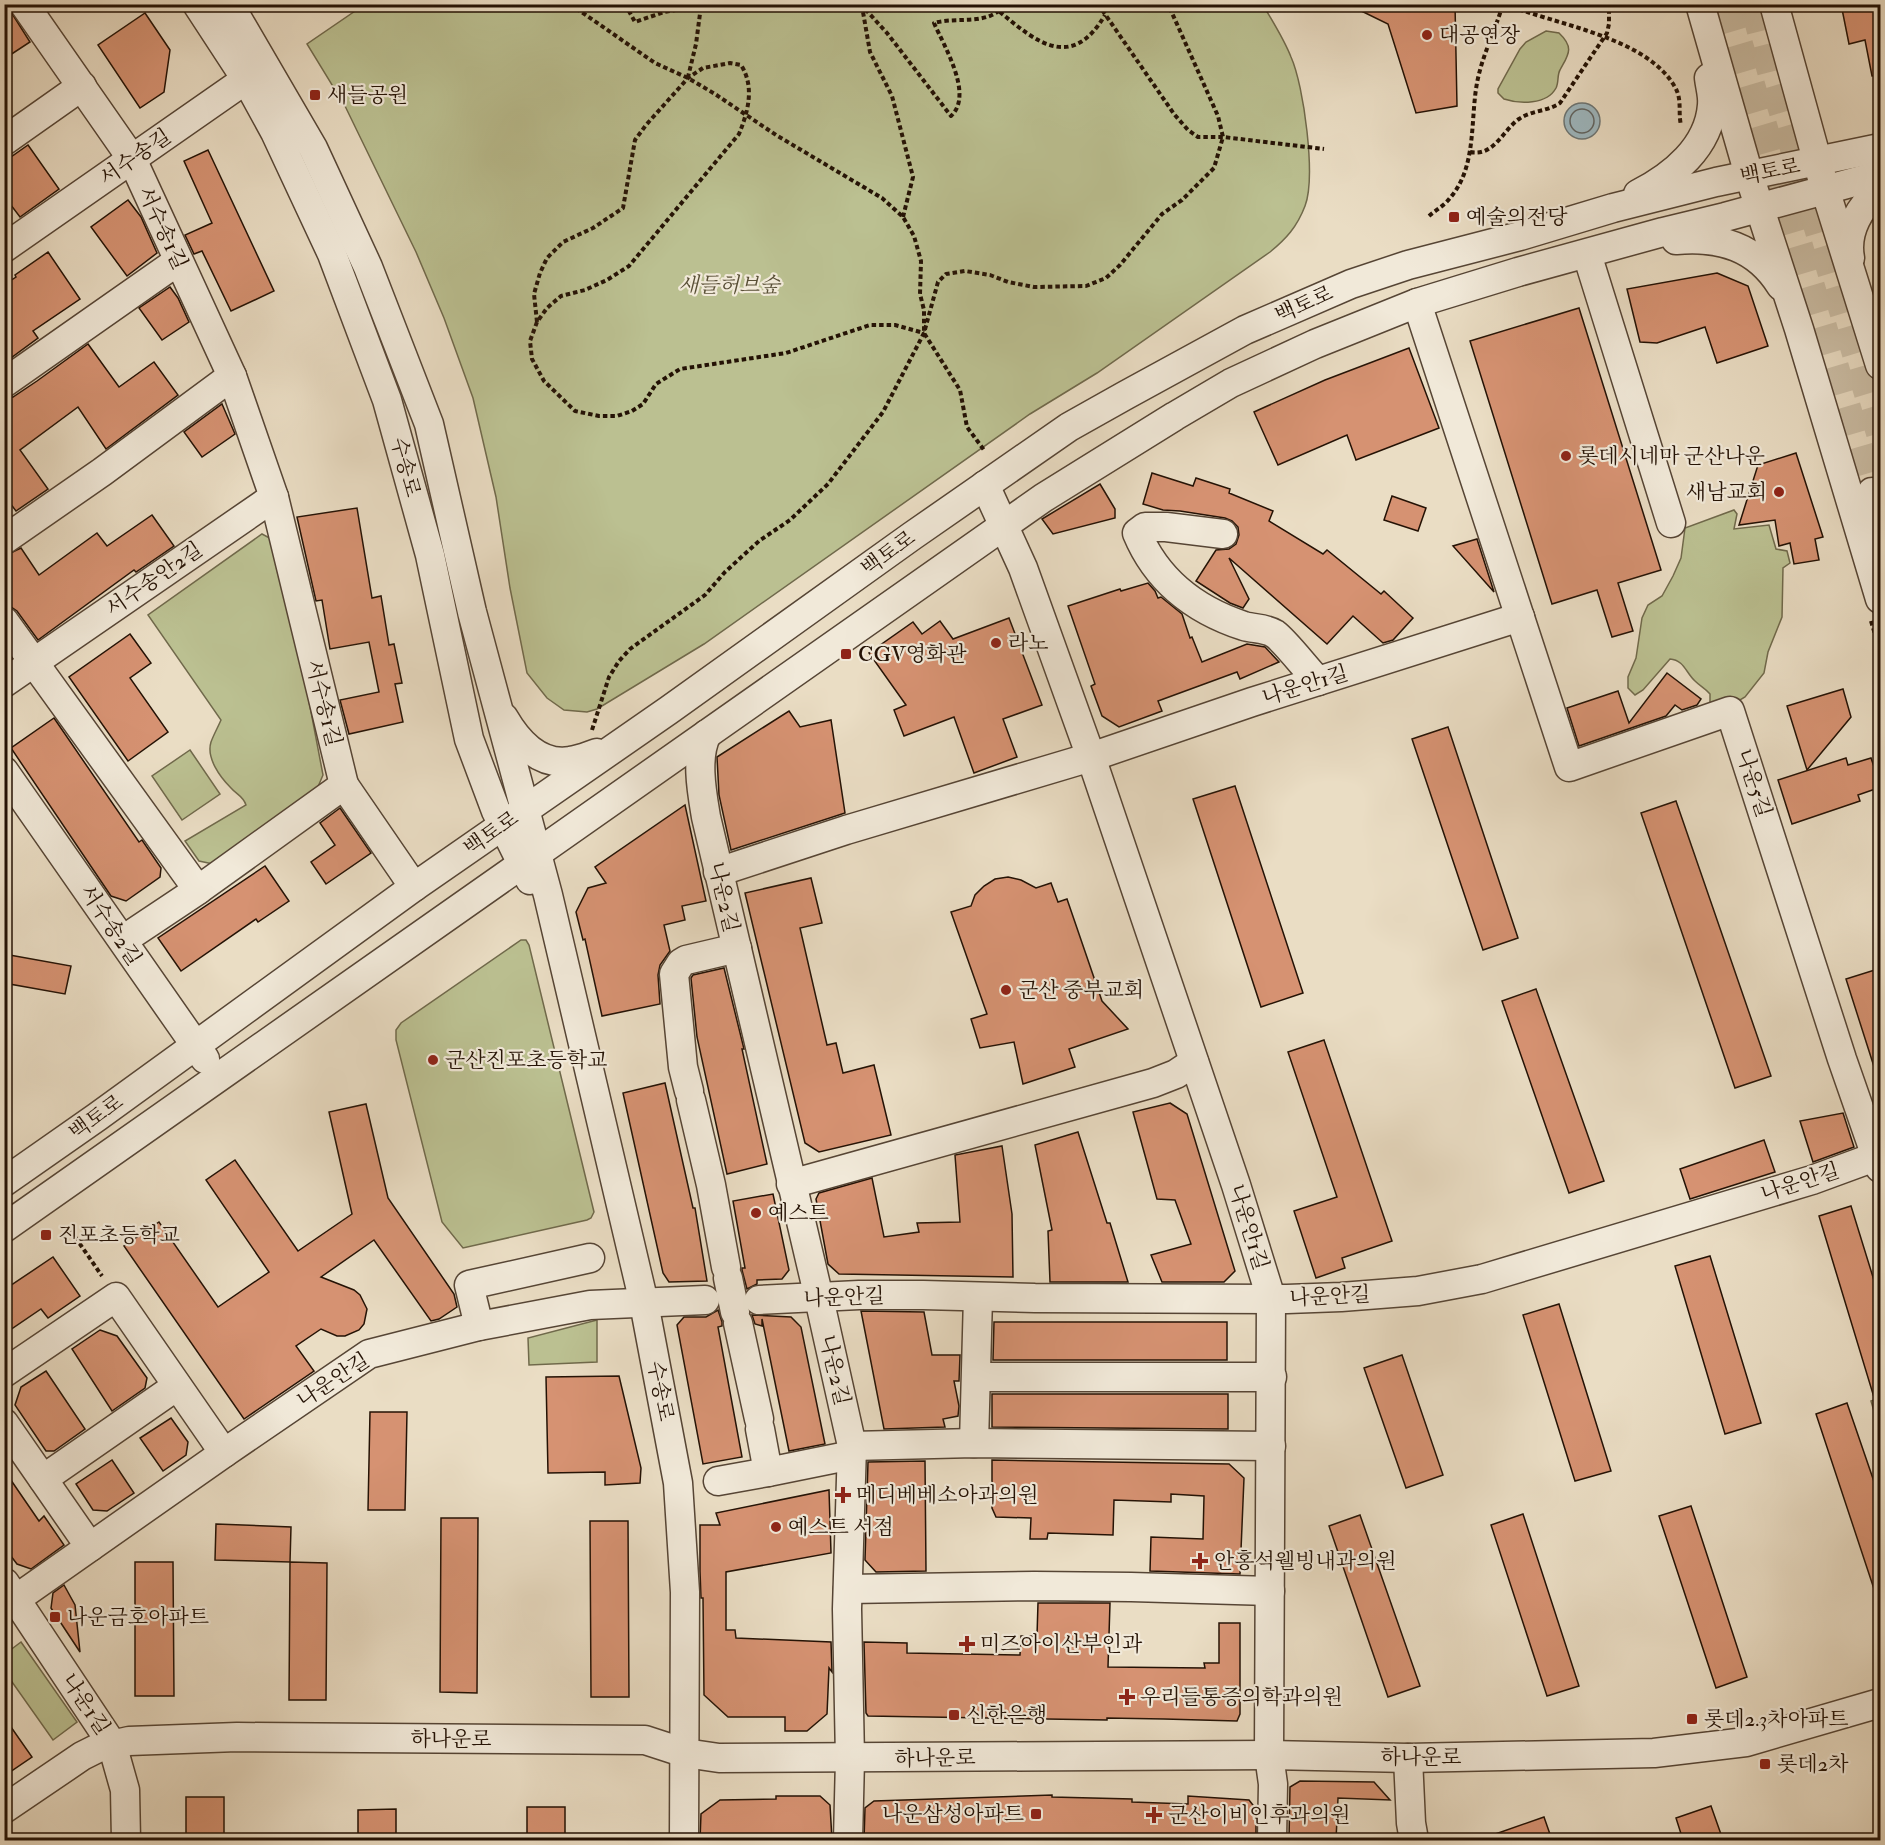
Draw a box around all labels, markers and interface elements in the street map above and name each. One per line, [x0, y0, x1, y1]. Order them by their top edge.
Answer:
place label: 대공연장 [1439, 22, 1521, 49]
marker: 대공연장 [1420, 28, 1434, 42]
place label: 새들공원 [327, 82, 408, 109]
marker: 새들공원 [308, 88, 322, 102]
street label: 서수송길 [94, 123, 176, 192]
street label: 백토로 [1738, 152, 1803, 191]
street label: 서수송1길 [132, 182, 194, 274]
place label: 예술의전당 [1466, 204, 1568, 231]
marker: 예술의전당 [1447, 210, 1461, 224]
park label: 새들허브숲 [678, 272, 781, 299]
street label: 백토로 [1271, 280, 1337, 329]
street label: 수송로 [385, 434, 426, 500]
place label: 롯데시네마 군산나운 [1578, 443, 1765, 470]
marker: 롯데시네마 군산나운 [1559, 449, 1573, 463]
place label: 새남교회 [1686, 479, 1767, 506]
marker: 새남교회 [1772, 485, 1786, 499]
street label: 백토로 [856, 525, 921, 582]
street label: 서수송안2길 [101, 536, 208, 623]
place label: 라노 [1008, 630, 1049, 657]
marker: 라노 [989, 636, 1003, 650]
place label: CGV영화관 [858, 641, 967, 668]
marker: CGV영화관 [839, 647, 853, 661]
street label: 서수송1길 [300, 657, 347, 749]
street label: 나운안1길 [1259, 660, 1351, 711]
street label: 나운5길 [1730, 746, 1777, 821]
street label: 백토로 [459, 805, 524, 862]
street label: 나운2길 [702, 859, 745, 935]
street label: 서수송2길 [74, 880, 147, 971]
place label: 군산 중부교회 [1018, 977, 1144, 1004]
marker: 군산 중부교회 [999, 983, 1013, 997]
place label: 군산진포초등학교 [445, 1047, 607, 1074]
marker: 군산진포초등학교 [426, 1053, 440, 1067]
street label: 백토로 [64, 1089, 129, 1146]
street label: 나운안길 [1757, 1157, 1843, 1208]
street label: 나운안1길 [1223, 1181, 1274, 1273]
place label: 예스트 [768, 1200, 829, 1227]
marker: 예스트 [749, 1206, 763, 1220]
place label: 진포초등학교 [58, 1222, 180, 1249]
marker: 진포초등학교 [39, 1228, 53, 1242]
street label: 나운안길 [1289, 1281, 1371, 1312]
street label: 나운안길 [803, 1283, 885, 1312]
street label: 나운2길 [813, 1332, 856, 1408]
street label: 나운안길 [292, 1347, 375, 1414]
street label: 수송로 [641, 1359, 680, 1424]
place label: 메디베베소아과의원 [856, 1482, 1039, 1509]
marker: 메디베베소아과의원 [834, 1486, 852, 1504]
place label: 예스트 서점 [788, 1514, 894, 1541]
marker: 예스트 서점 [769, 1520, 783, 1534]
place label: 안홍석웰빙내과의원 [1214, 1548, 1397, 1575]
marker: 안홍석웰빙내과의원 [1191, 1552, 1209, 1570]
place label: 나운금호아파트 [67, 1604, 209, 1631]
marker: 나운금호아파트 [48, 1610, 62, 1624]
place label: 미즈아이산부인과 [980, 1631, 1143, 1658]
marker: 미즈아이산부인과 [958, 1635, 976, 1653]
street label: 나운1길 [55, 1668, 116, 1740]
place label: 우리들통증의학과의원 [1140, 1684, 1343, 1711]
marker: 우리들통증의학과의원 [1118, 1688, 1136, 1706]
place label: 신한은행 [966, 1702, 1047, 1729]
place label: 롯데2.3차아파트 [1704, 1706, 1849, 1733]
marker: 신한은행 [947, 1708, 961, 1722]
marker: 롯데2.3차아파트 [1685, 1712, 1699, 1726]
street label: 하나운로 [410, 1726, 492, 1753]
street label: 하나운로 [894, 1744, 976, 1773]
street label: 하나운로 [1380, 1744, 1462, 1771]
place label: 롯데2차 [1777, 1751, 1849, 1778]
marker: 롯데2차 [1758, 1757, 1772, 1771]
place label: 나운삼성아파트 [882, 1801, 1024, 1828]
place label: 군산이비인후과의원 [1168, 1802, 1351, 1829]
marker: 군산이비인후과의원 [1145, 1806, 1163, 1824]
marker: 나운삼성아파트 [1029, 1807, 1043, 1821]

